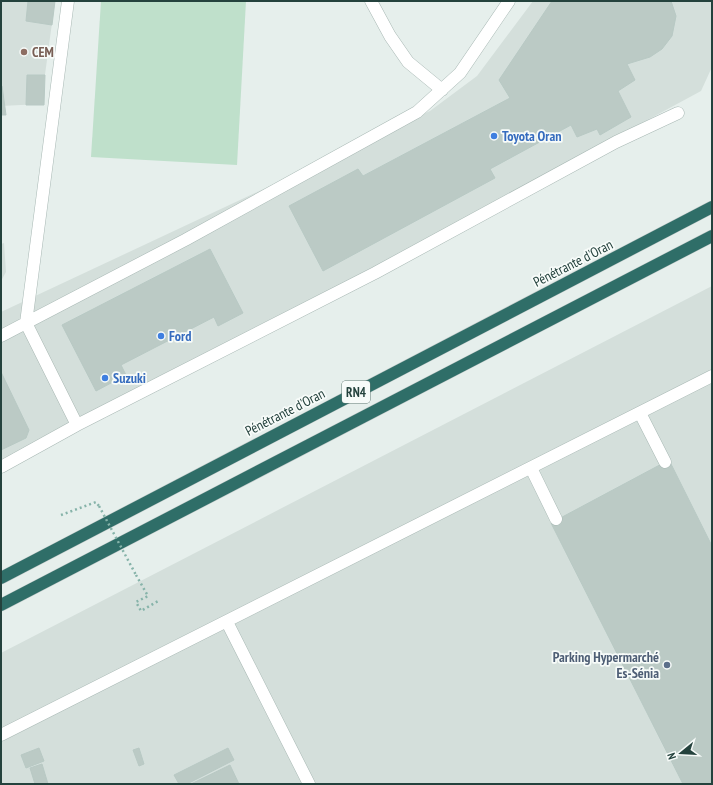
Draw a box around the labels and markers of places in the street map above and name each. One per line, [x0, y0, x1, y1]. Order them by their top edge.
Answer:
place label: CEM [32, 43, 54, 61]
marker: CEM [19, 47, 29, 57]
place label: Toyota Oran [502, 127, 561, 145]
marker: Toyota Oran [489, 131, 499, 141]
place label: Ford [169, 327, 191, 345]
marker: Ford [156, 331, 166, 341]
place label: Suzuki [113, 369, 146, 387]
marker: Suzuki [100, 373, 110, 383]
place label: Parking Hypermarché Es-Sénia [553, 648, 659, 682]
marker: Parking Hypermarché Es-Sénia [662, 660, 672, 670]

